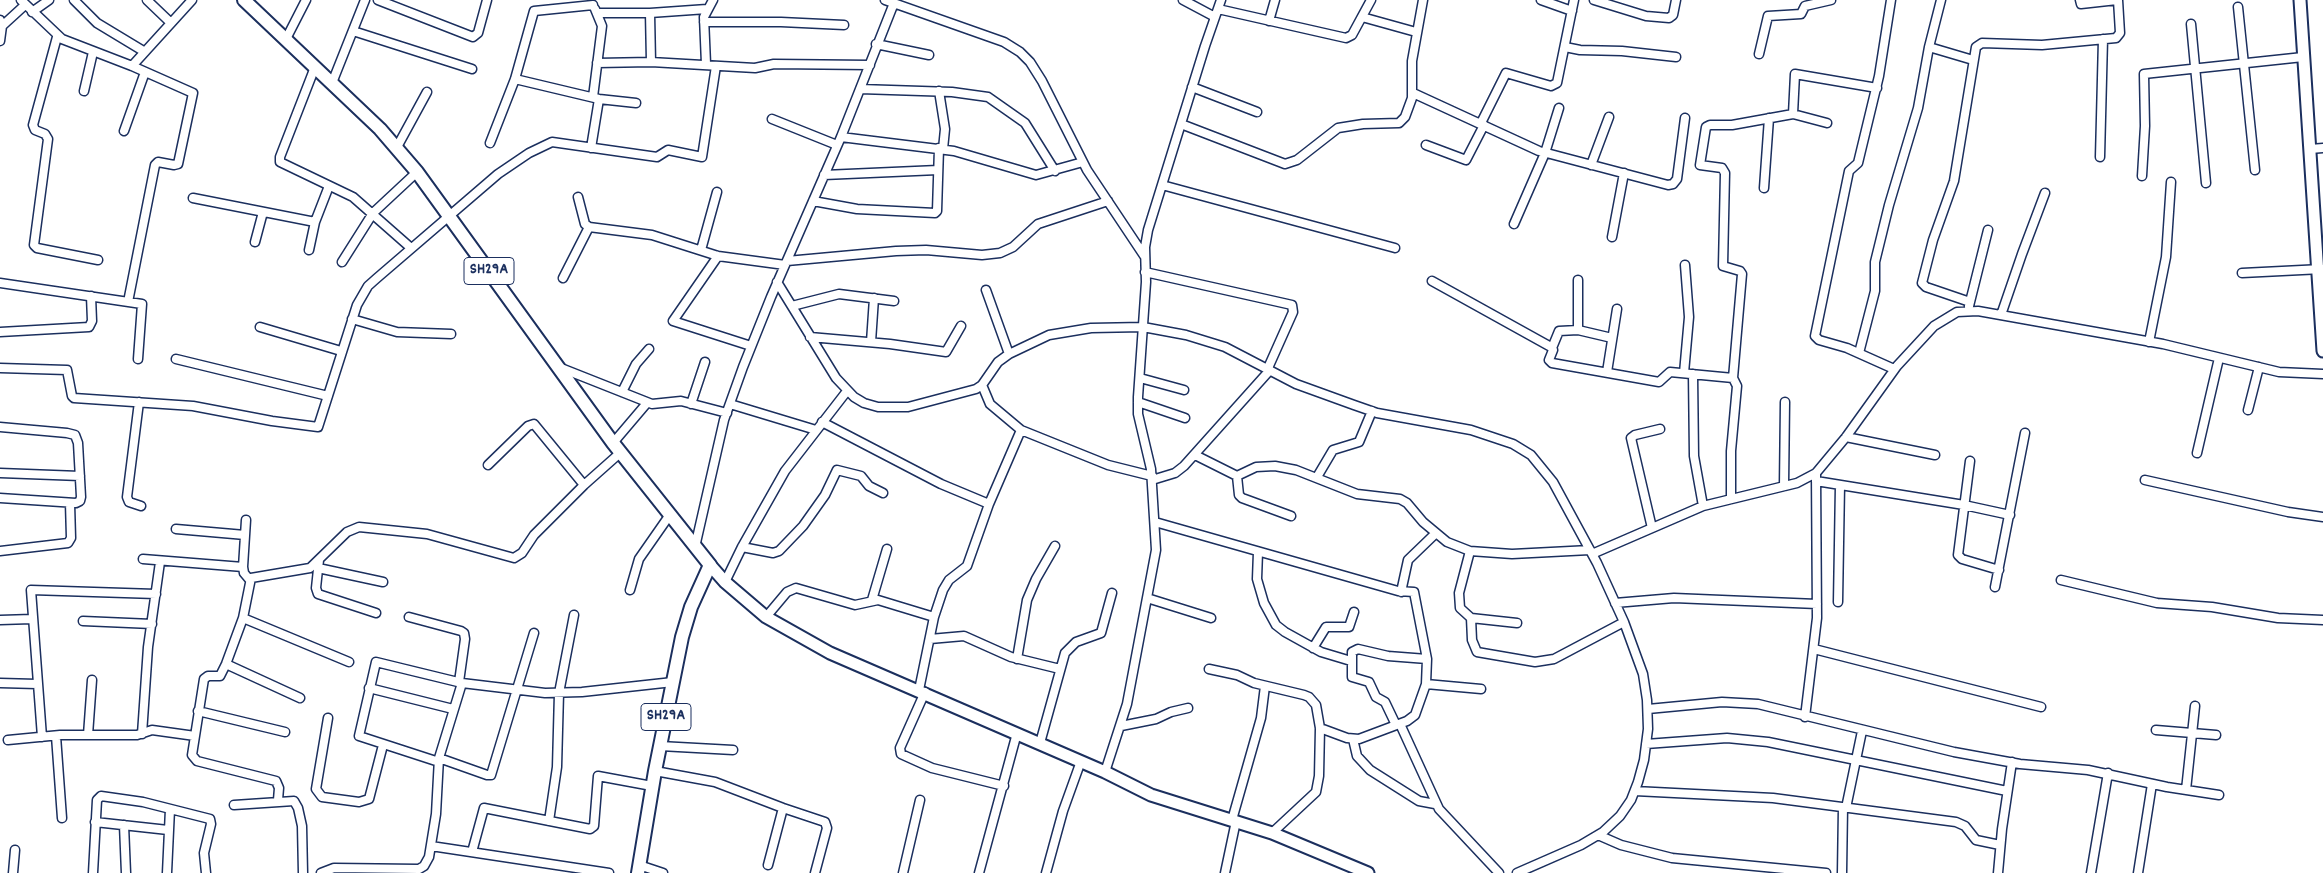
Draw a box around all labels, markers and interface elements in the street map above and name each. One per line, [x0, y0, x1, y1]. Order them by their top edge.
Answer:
road number: SH29A [464, 258, 514, 284]
road number: SH29A [641, 704, 691, 730]

